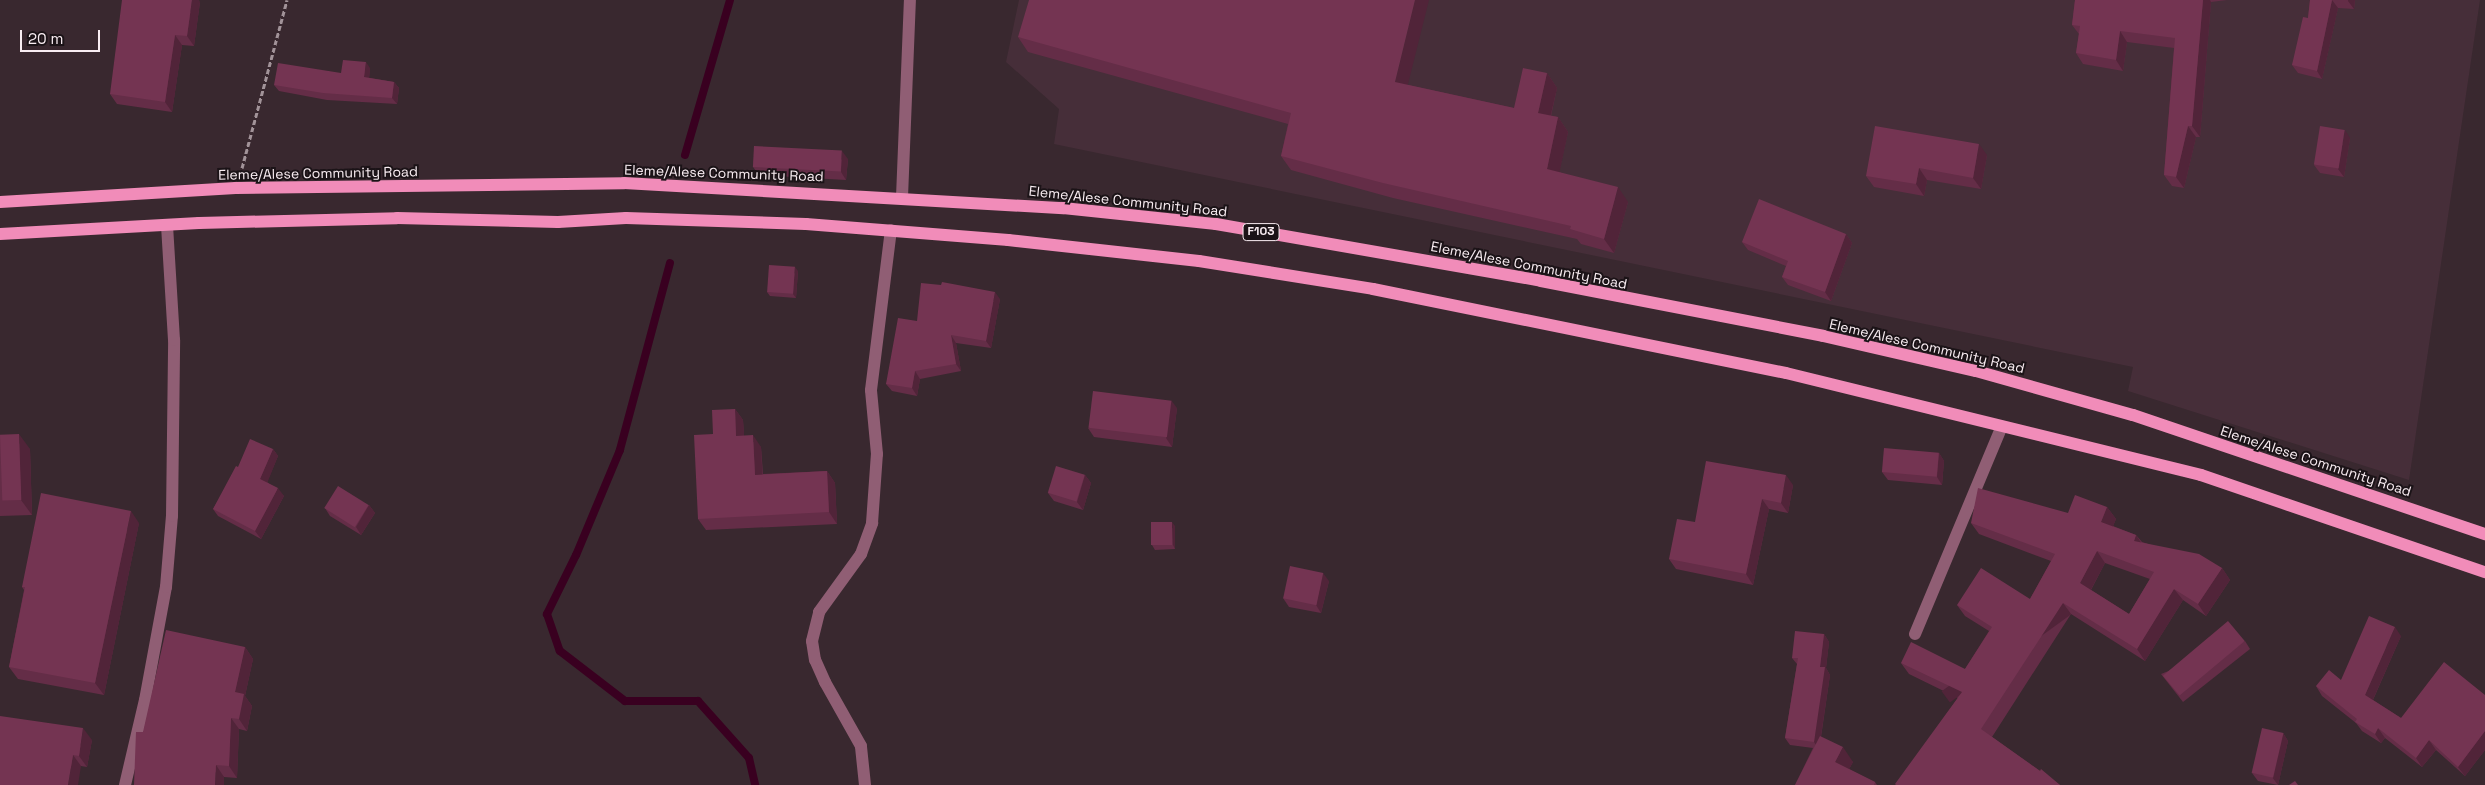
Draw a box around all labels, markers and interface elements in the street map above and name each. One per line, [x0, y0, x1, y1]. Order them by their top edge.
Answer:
scale bar [22, 20, 102, 52]
text: 20 m [28, 29, 63, 48]
street label: Eleme/Alese Community Road [624, 161, 824, 185]
street label: Eleme/Alese Community Road [218, 163, 418, 183]
street label: Eleme/Alese Community Road [1028, 182, 1228, 220]
road number: F103 [1242, 222, 1280, 242]
street label: Eleme/Alese Community Road [1429, 238, 1629, 292]
street label: Eleme/Alese Community Road [1828, 315, 2026, 377]
street label: Eleme/Alese Community Road [2218, 422, 2414, 500]

